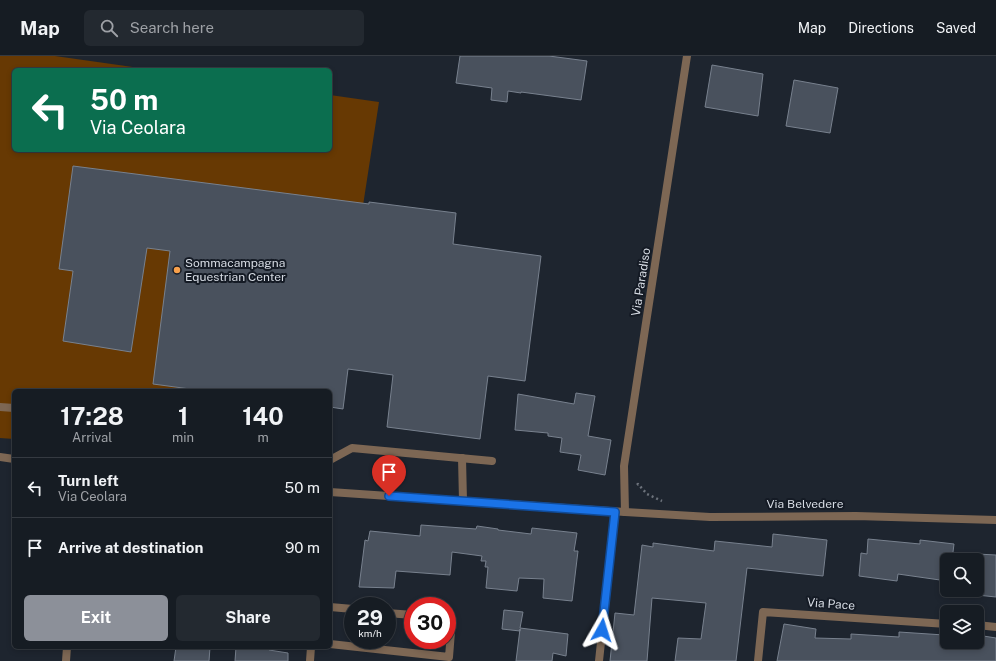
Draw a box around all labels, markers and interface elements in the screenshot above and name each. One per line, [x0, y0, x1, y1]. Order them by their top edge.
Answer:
search box [84, 10, 364, 46]
text: Map [20, 17, 60, 39]
icon: search [98, 17, 120, 39]
text: Search here [130, 19, 214, 36]
text: Map [798, 20, 826, 36]
text: Directions [848, 20, 914, 36]
text: Saved [936, 20, 976, 36]
text: 50 m [90, 83, 158, 116]
icon: left [24, 84, 76, 136]
text: Via Ceolara [90, 117, 186, 138]
street label: Via Paradiso [629, 247, 653, 317]
place label: Sommacampagna Equestrian Center [185, 256, 286, 284]
marker: Sommacampagna Equestrian Center [172, 265, 182, 275]
text: 17:28 [60, 402, 124, 430]
text: 1 [178, 402, 188, 430]
text: 140 [242, 402, 284, 430]
text: Arrival [72, 430, 112, 445]
text: min [172, 430, 194, 445]
text: m [257, 430, 269, 445]
pin [372, 455, 406, 496]
icon: arrive [378, 461, 400, 483]
text: Turn left [58, 472, 119, 489]
icon: left [24, 477, 46, 499]
text: 50 m [285, 479, 320, 496]
text: Via Ceolara [58, 489, 127, 504]
street label: Via Belvedere [767, 497, 844, 511]
icon: arrive [24, 537, 46, 559]
text: Arrive at destination [58, 539, 203, 556]
text: 90 m [285, 539, 320, 556]
map controls [940, 553, 984, 649]
button: search [940, 553, 984, 597]
button: Exit [24, 595, 168, 641]
button: Share [176, 595, 320, 641]
street label: Via Pace [807, 595, 856, 613]
speed limit sign: 30 [404, 597, 456, 649]
button: layers [940, 605, 984, 649]
text: 29 [357, 606, 383, 630]
position arrow [581, 609, 623, 651]
text: km/h [358, 627, 382, 639]

